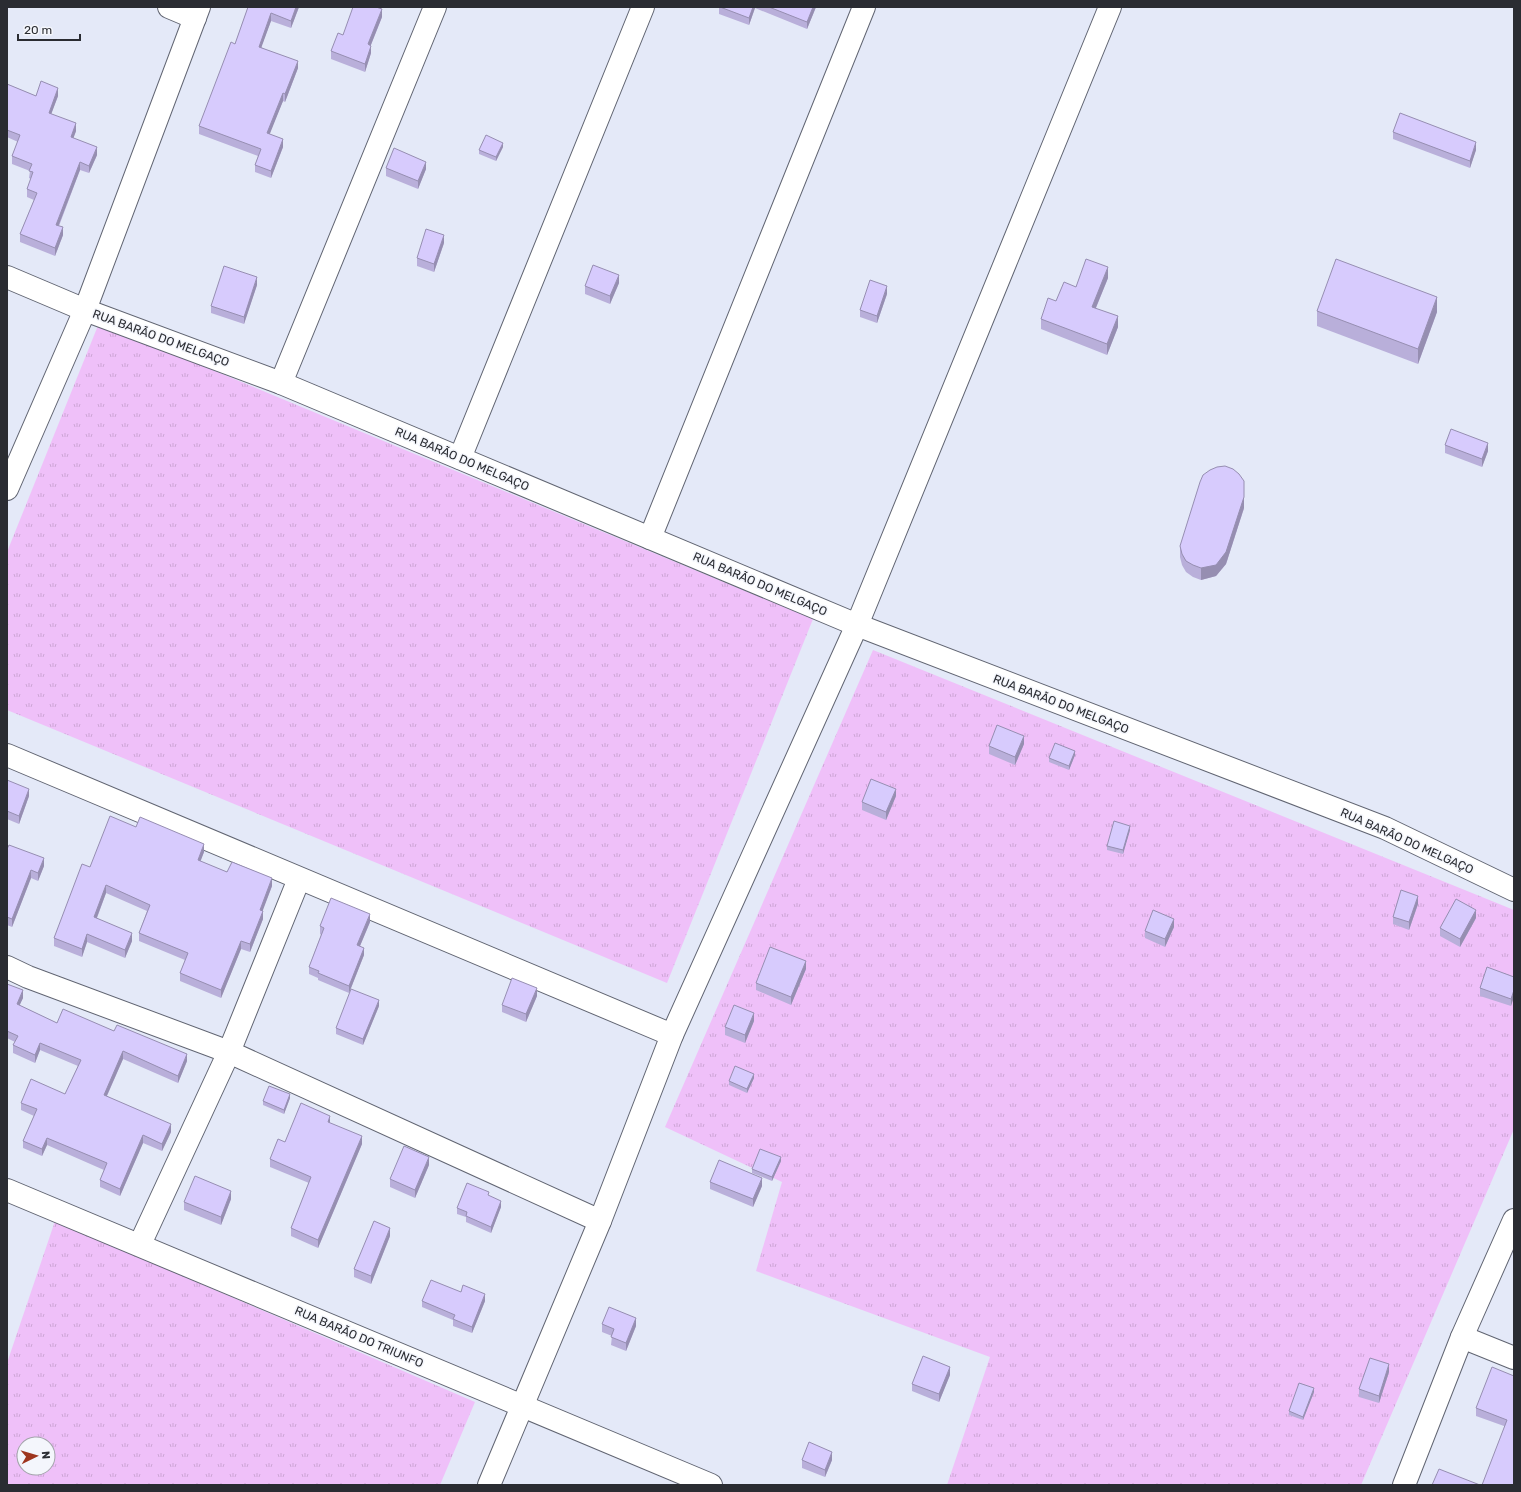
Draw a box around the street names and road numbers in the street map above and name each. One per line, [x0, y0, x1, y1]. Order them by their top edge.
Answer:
street label: RUA BARÃO DO MELGAÇO [91, 307, 231, 369]
street label: RUA BARÃO DO MELGAÇO [393, 424, 531, 494]
street label: RUA BARÃO DO MELGAÇO [691, 549, 829, 619]
street label: RUA BARÃO DO MELGAÇO [991, 672, 1131, 736]
street label: RUA BARÃO DO MELGAÇO [1338, 805, 1476, 877]
street label: RUA BARÃO DO TRIUNFO [293, 1303, 425, 1371]

